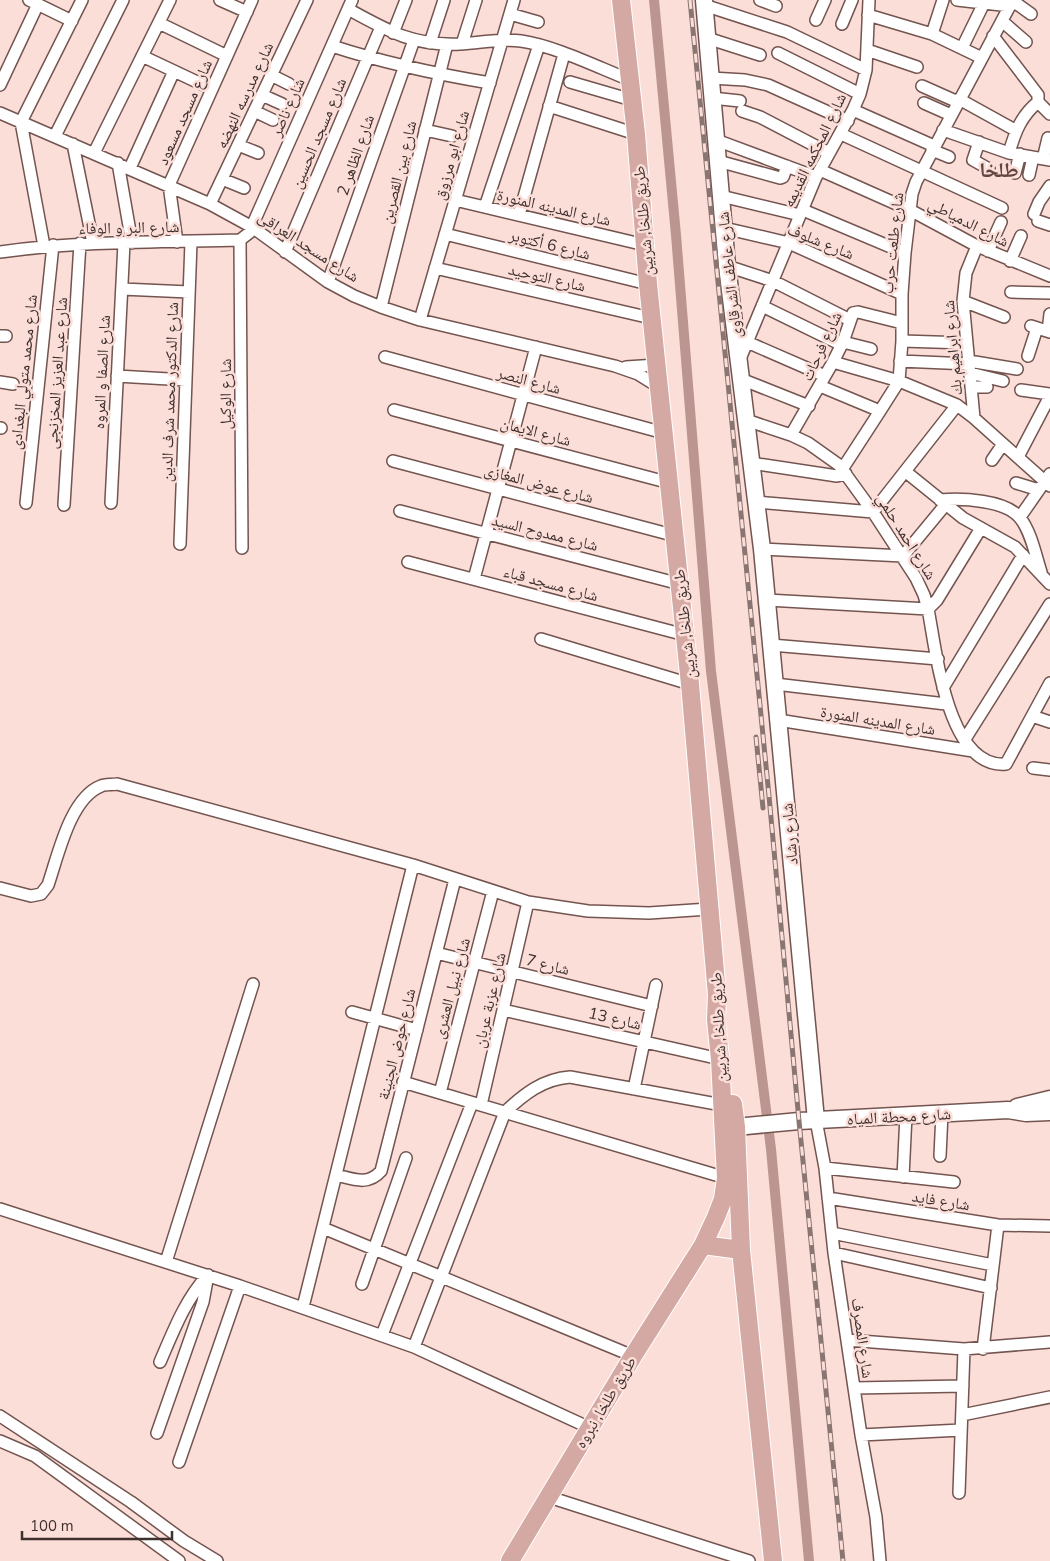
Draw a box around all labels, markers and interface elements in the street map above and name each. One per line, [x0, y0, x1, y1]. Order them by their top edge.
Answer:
street label: شارع مدرسه النهضه [211, 39, 279, 152]
street label: شارع مسجد مسعود [152, 56, 218, 169]
street label: شارع ناصر [265, 75, 311, 141]
street label: شارع مسجد الحسين [286, 75, 352, 192]
street label: شارع المحكمه القديمه [778, 90, 852, 211]
street label: شارع ابو مرزوق [429, 108, 475, 203]
street label: شارع الظاهر 2 [332, 112, 380, 199]
street label: شارع بين القصرين [376, 118, 422, 226]
district label: طلخا [979, 156, 1019, 184]
street label: طريق طلخا, شربين [628, 165, 660, 277]
street label: شارع المدينه المنورة [495, 184, 613, 232]
street label: شارع طلعت حرب [877, 191, 909, 295]
street label: شارع الدمياطي [924, 193, 1013, 254]
street label: شارع مسجد العراقى [254, 206, 363, 288]
street label: شارع عاطف الشرقاوى [712, 211, 748, 339]
street label: شارع البر و الوفاء [78, 216, 180, 240]
street label: شارع شلوف [784, 219, 857, 265]
street label: شارع 6 أكتوبر [506, 224, 593, 266]
street label: شارع التوحيد [506, 258, 587, 298]
street label: شارع محمد متولي البغدادى [5, 293, 44, 451]
street label: شارع عبد العزيز المخزنجى [41, 296, 73, 450]
street label: شارع ابراهيم بك [938, 299, 968, 397]
street label: شارع الدكتور محمد شرف الدين [156, 302, 184, 482]
street label: شارع فرحات [796, 308, 848, 385]
street label: شارع الصفا و المروه [88, 314, 116, 430]
street label: شارع الوكيل [215, 358, 237, 430]
street label: شارع النصر [493, 362, 563, 400]
street label: شارع الايمان [498, 412, 573, 452]
street label: شارع عوض المغازى [482, 459, 596, 509]
street label: شارع احمد حلمي [870, 489, 942, 585]
street label: شارع ممدوح السيد [489, 509, 600, 557]
street label: شارع مسجد قباء [501, 561, 601, 607]
street label: طريق طلخا, شربين [668, 568, 702, 680]
street label: شارع المدينه المنورة [819, 701, 937, 741]
street label: شارع رشاد [776, 802, 804, 866]
street label: شارع نبيل العشرى [428, 935, 476, 1041]
street label: شارع 7 [524, 949, 572, 981]
street label: شارع عزبة عربان [468, 950, 512, 1050]
street label: طريق طلخا, شربين [705, 971, 733, 1083]
street label: شارع حوض الجنينة [373, 986, 421, 1102]
street label: شارع 13 [586, 1002, 643, 1036]
street label: شارع محطة المياه [847, 1103, 952, 1131]
street label: شارع فايد [910, 1186, 971, 1216]
street label: شارع المصرف [845, 1297, 879, 1380]
street label: طريق طلخا, نبروه [570, 1353, 642, 1452]
scale bar [22, 1508, 172, 1540]
text: 100 m [30, 1516, 74, 1536]

